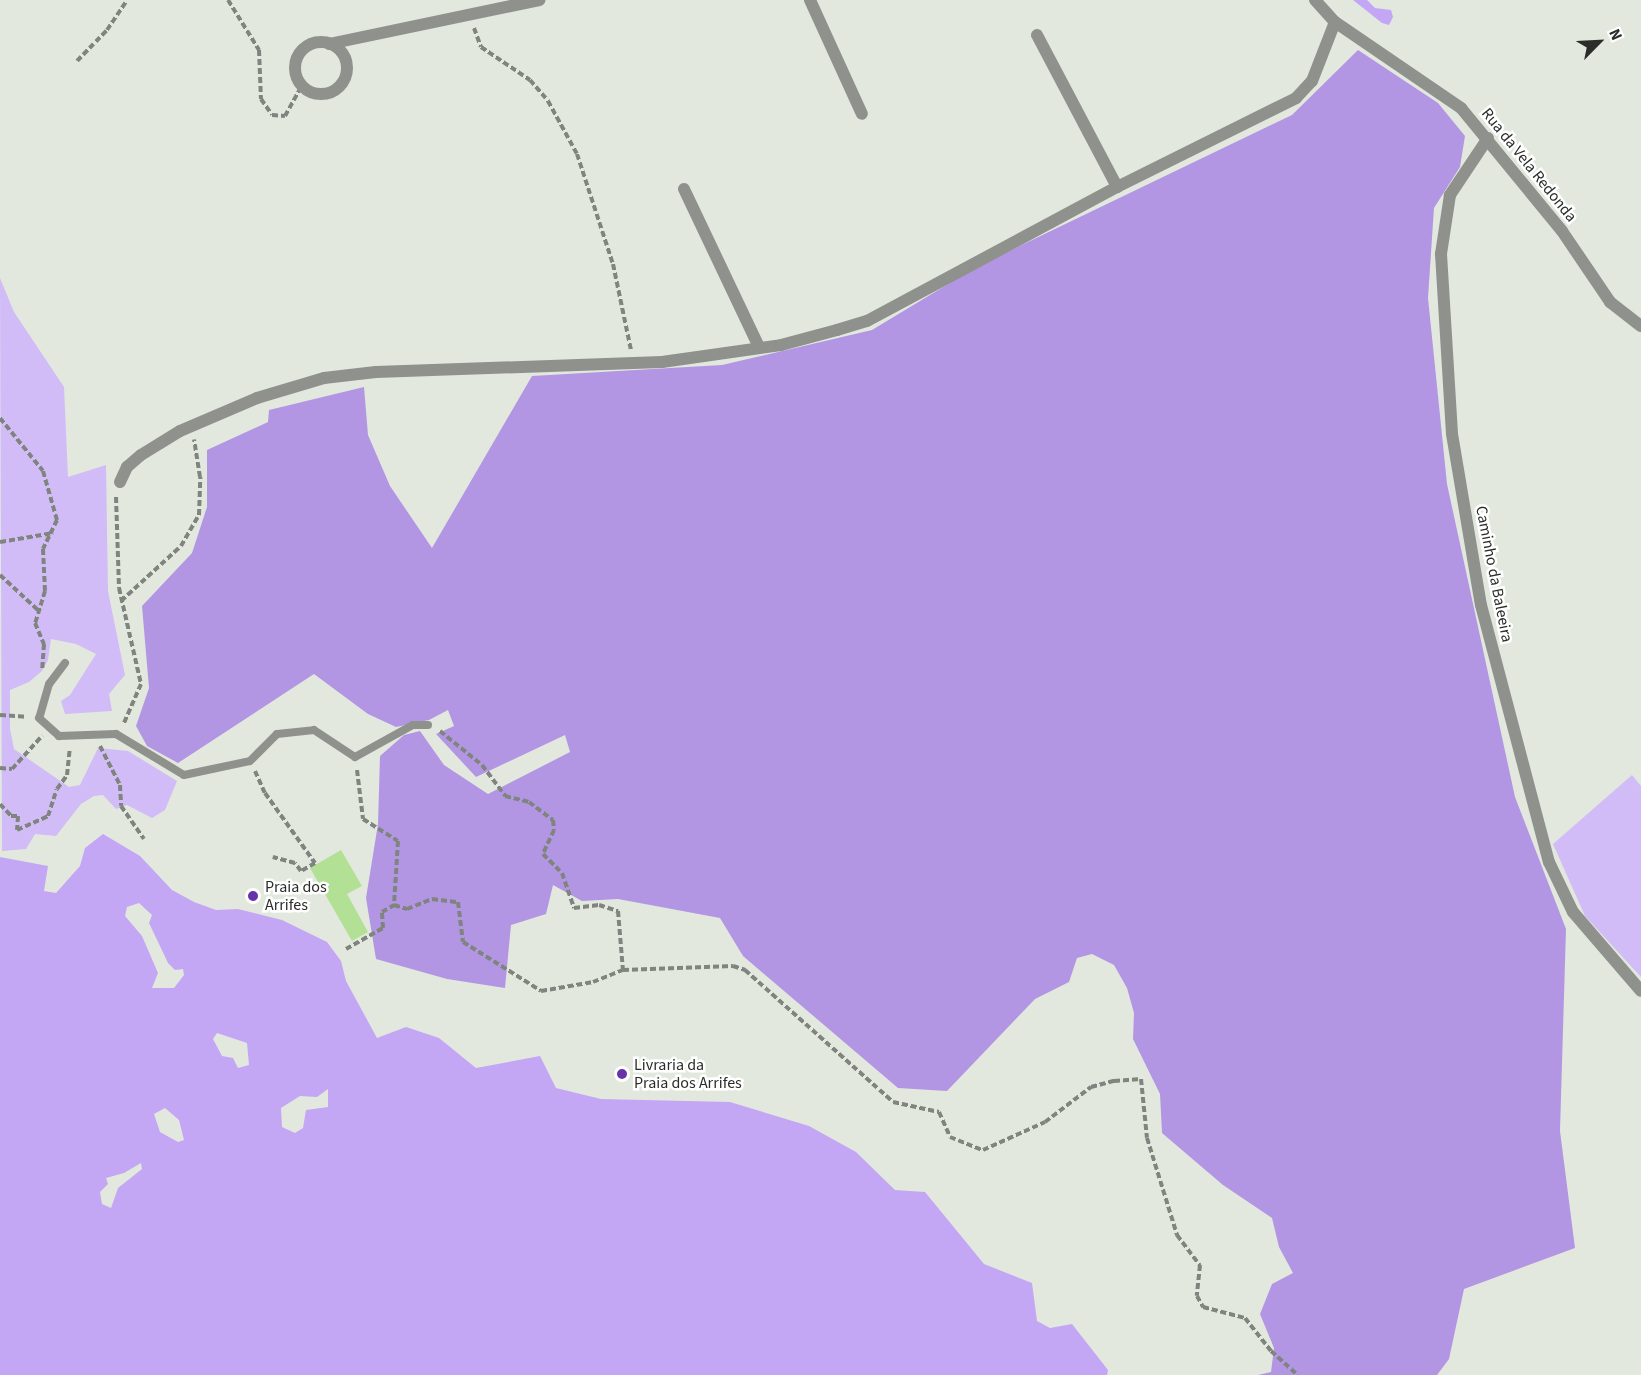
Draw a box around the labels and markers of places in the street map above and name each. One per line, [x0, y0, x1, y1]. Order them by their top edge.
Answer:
place label: Praia dos Arrifes [265, 877, 327, 915]
marker: Praia dos Arrifes [246, 889, 260, 903]
place label: Livraria da Praia dos Arrifes [634, 1055, 742, 1093]
marker: Livraria da Praia dos Arrifes [615, 1067, 629, 1081]

